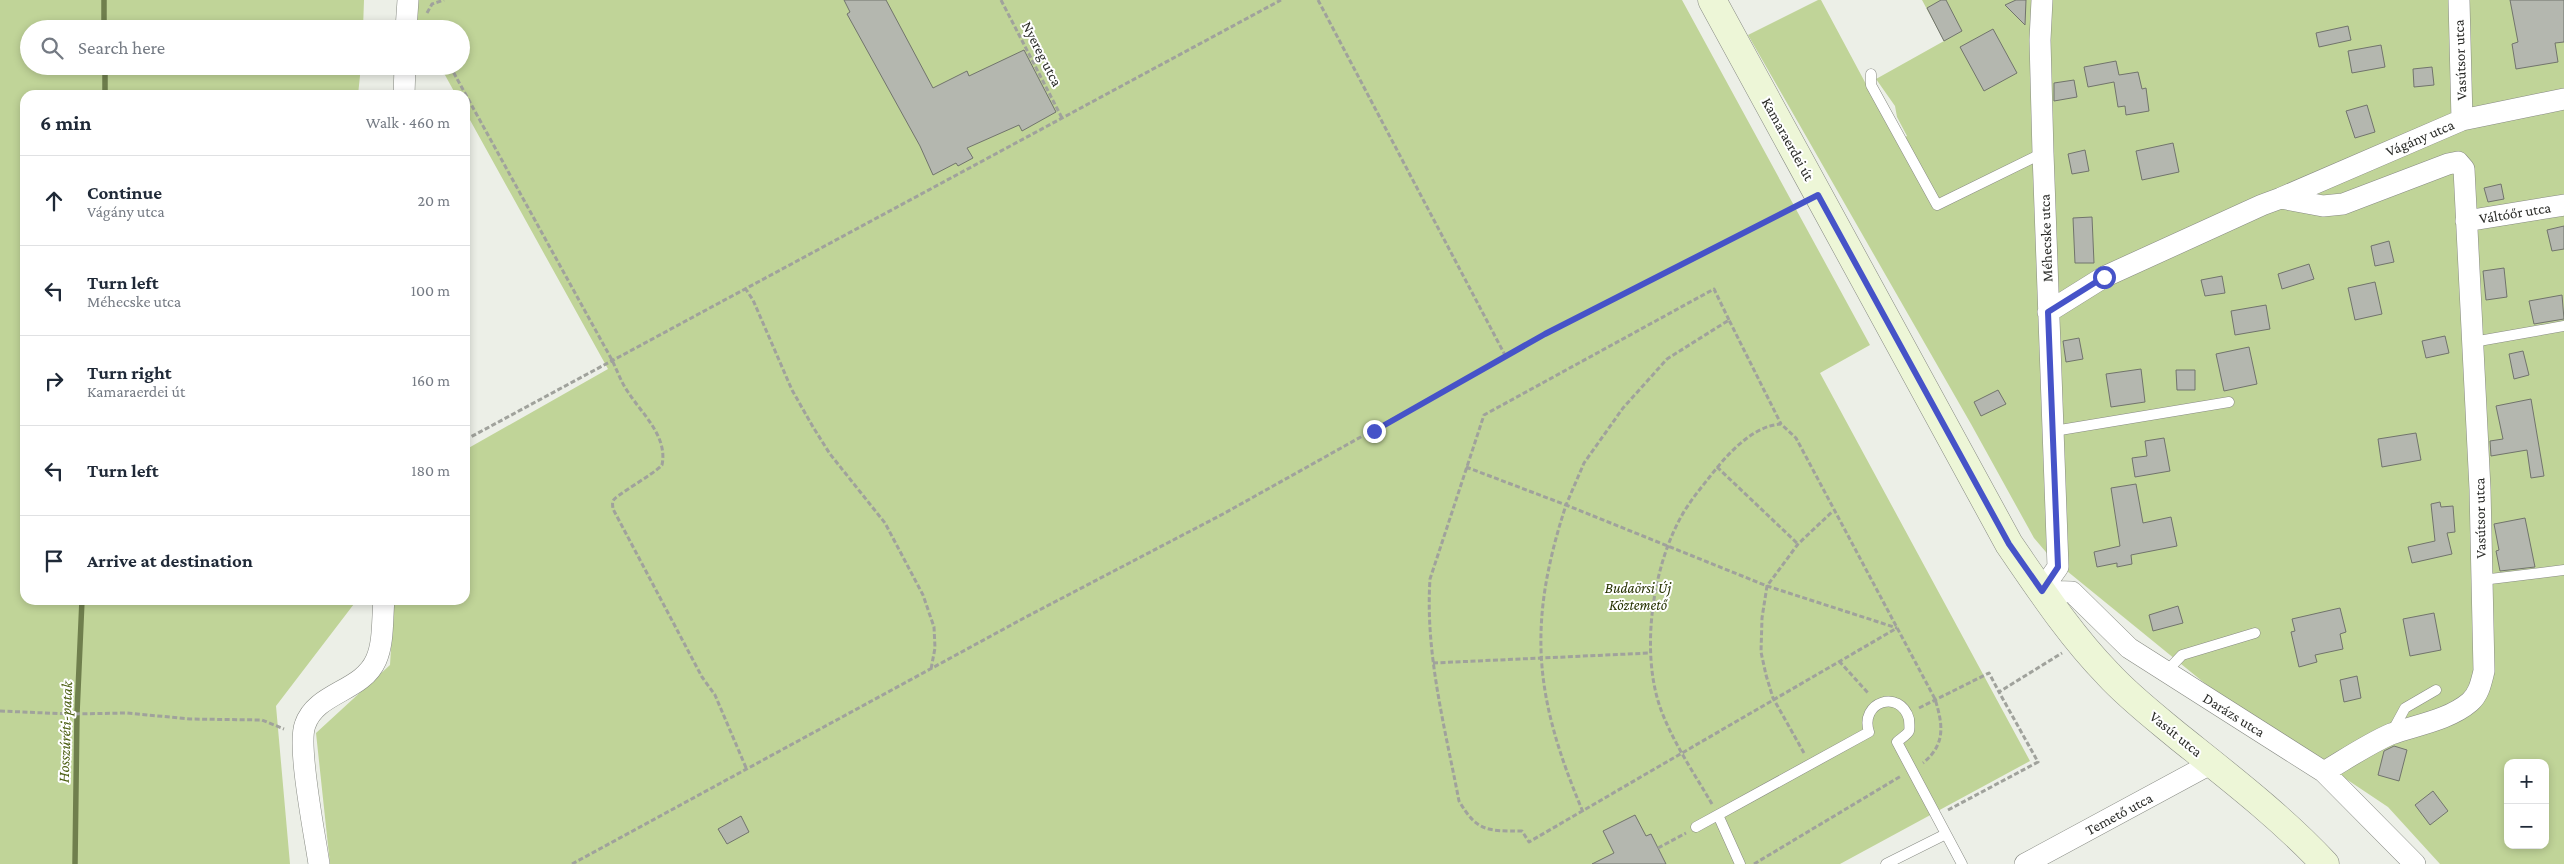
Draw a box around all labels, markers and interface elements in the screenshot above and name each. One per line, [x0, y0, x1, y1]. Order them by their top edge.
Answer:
street label: Nyereg utca [1018, 19, 1065, 90]
street label: Vasútsor utca [2451, 19, 2469, 101]
search box [20, 20, 470, 75]
icon: search [38, 34, 66, 62]
text: Search here [78, 37, 165, 58]
street label: Kamaraerdei út [1759, 95, 1818, 184]
text: 6 min [40, 111, 91, 135]
text: Walk · 460 m [366, 114, 450, 131]
street label: Vágány utca [2383, 116, 2457, 160]
text: Continue [87, 182, 162, 203]
icon: ahead [40, 187, 68, 215]
text: 20 m [417, 192, 450, 209]
street label: Méhecske utca [2036, 194, 2056, 282]
street label: Váltóőr utca [2478, 199, 2552, 227]
text: Vágány utca [87, 203, 165, 220]
route start [2093, 266, 2116, 289]
text: Turn left [87, 272, 159, 293]
icon: left [40, 277, 68, 305]
text: 100 m [411, 282, 450, 299]
text: Méhecske utca [87, 293, 181, 310]
text: Turn right [87, 362, 172, 383]
icon: right [40, 367, 68, 395]
text: 160 m [412, 372, 450, 389]
text: Kamaraerdei út [87, 383, 185, 400]
route end [1363, 420, 1386, 443]
icon: left [40, 457, 68, 485]
text: Turn left [87, 460, 159, 481]
text: 180 m [411, 462, 450, 479]
street label: Vasútsor utca [2471, 477, 2489, 559]
icon: arrive [40, 547, 68, 575]
text: Arrive at destination [87, 550, 253, 571]
park label: Budaörsi Új Köztemető [1605, 580, 1671, 613]
water label: Hosszúréti-patak [55, 680, 76, 783]
street label: Darázs utca [2200, 690, 2268, 740]
street label: Vasút utca [2147, 708, 2205, 760]
map controls [2504, 759, 2549, 849]
button: + [2504, 759, 2549, 804]
street label: Temető utca [2083, 790, 2155, 838]
button: − [2504, 804, 2549, 849]

